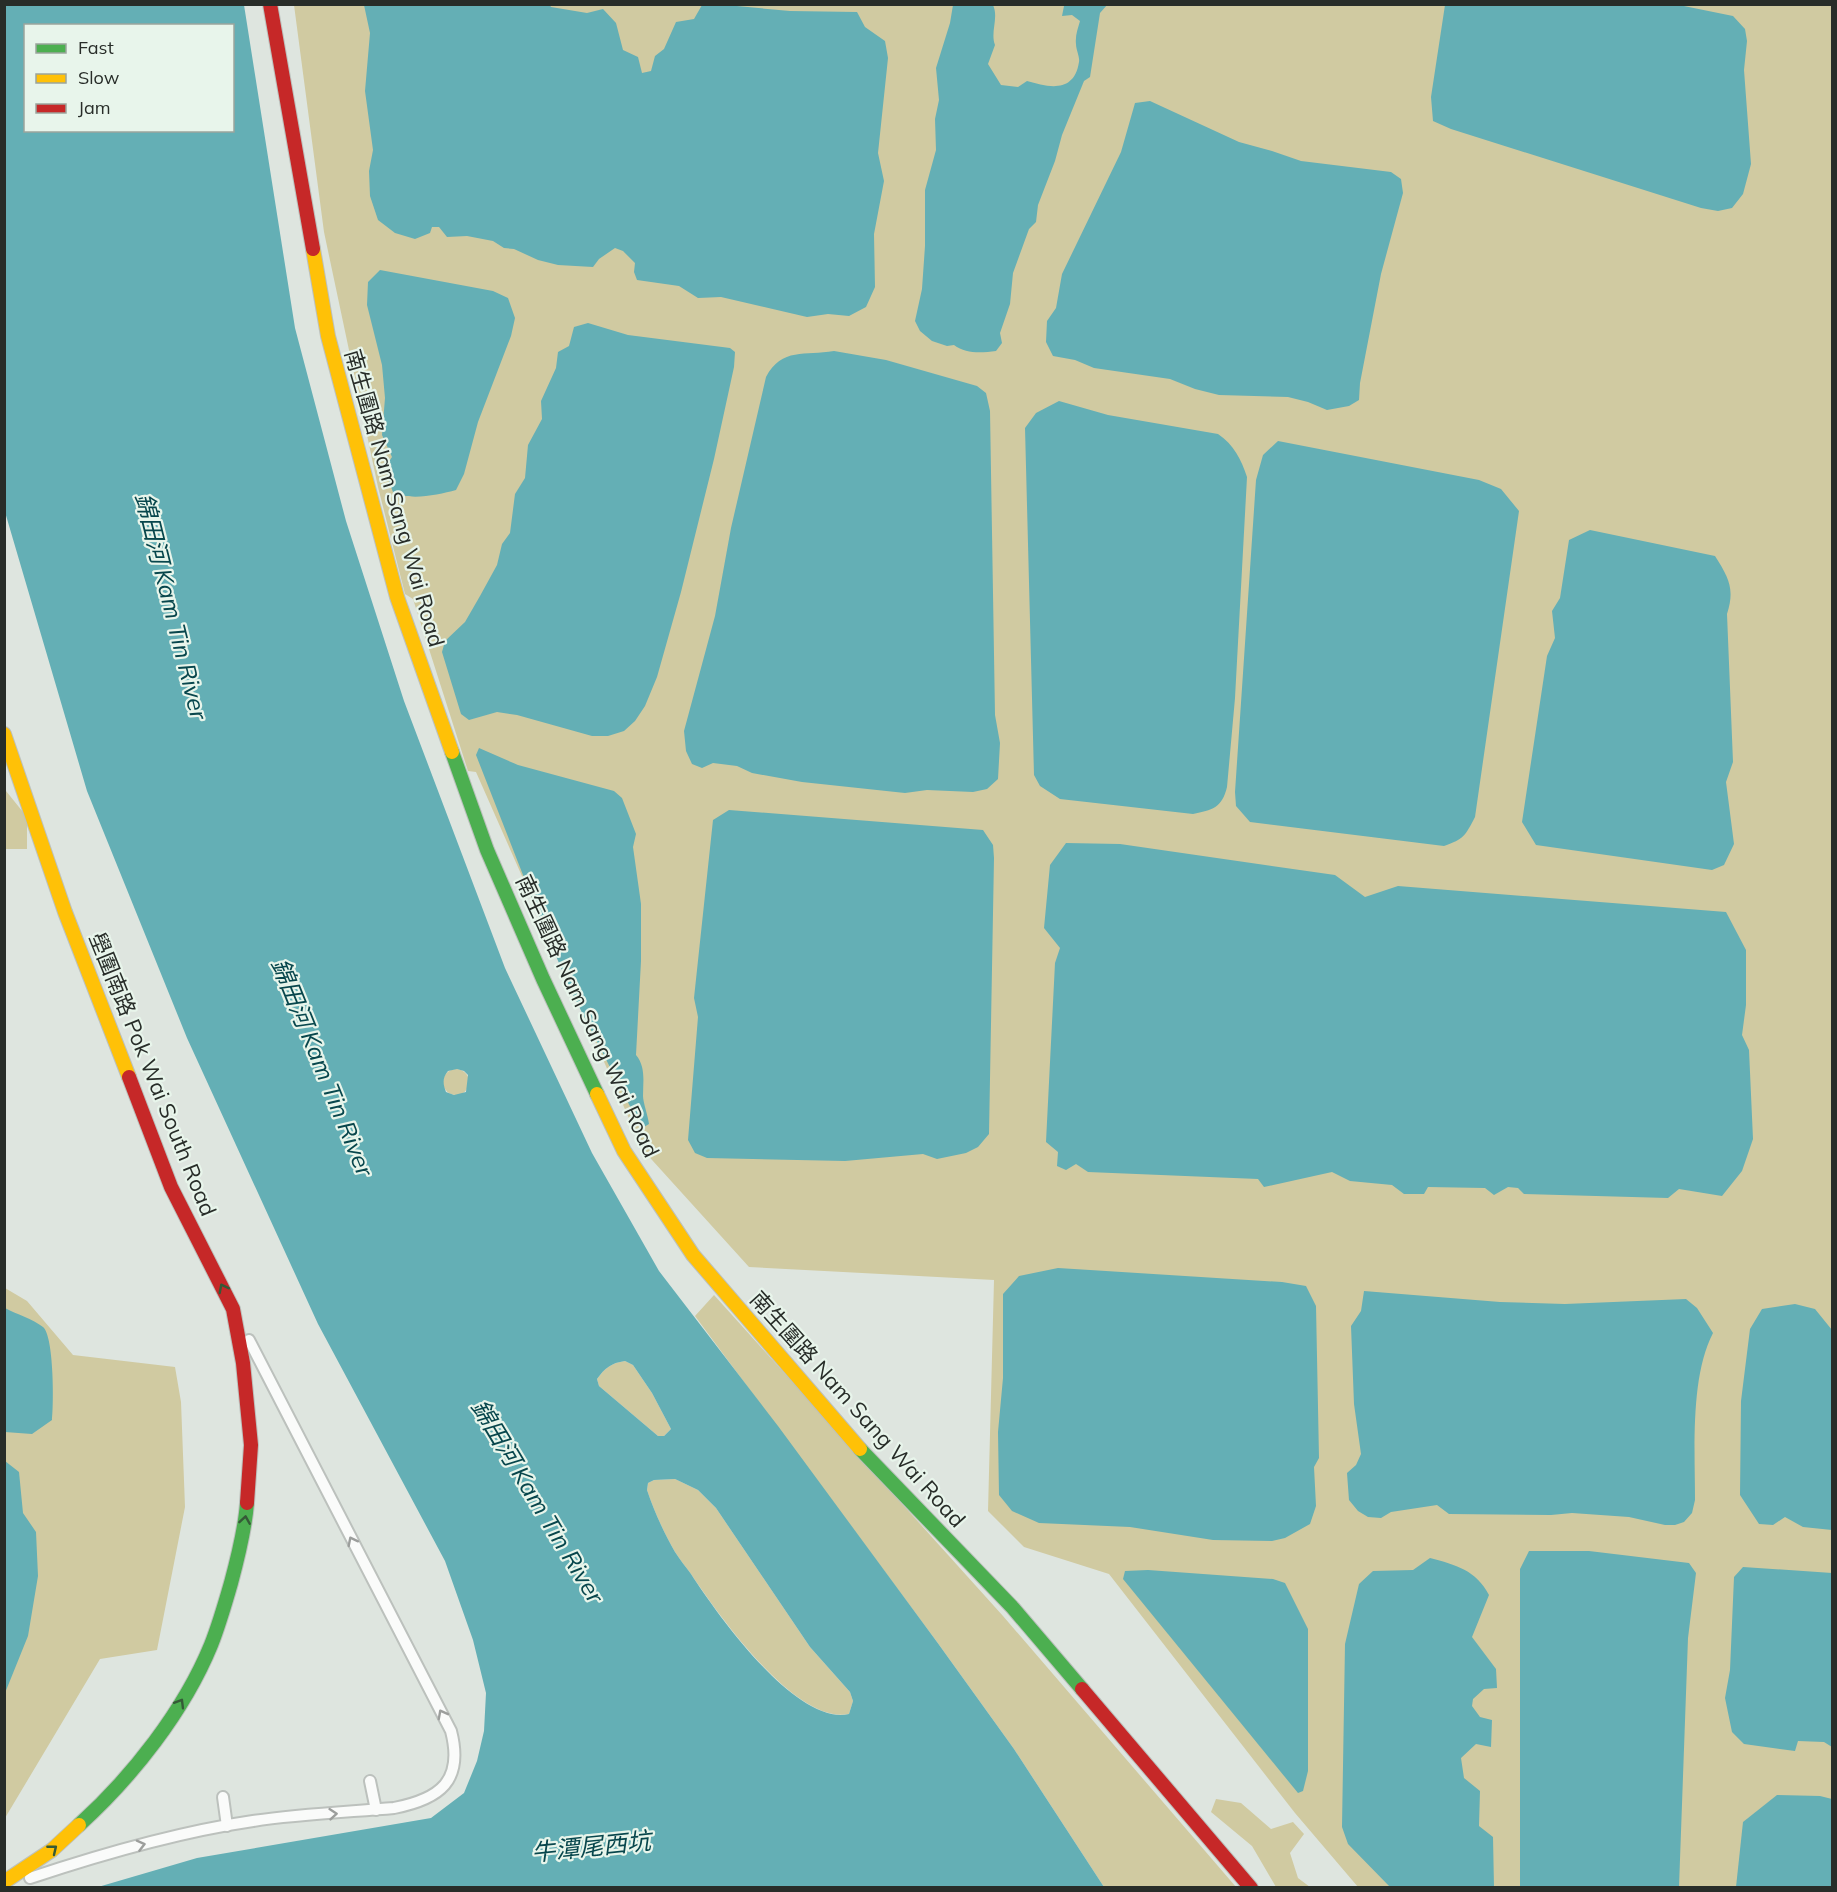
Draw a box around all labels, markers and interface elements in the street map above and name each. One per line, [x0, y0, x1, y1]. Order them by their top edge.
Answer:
legend [24, 24, 234, 132]
text: Fast [78, 36, 114, 59]
text: Slow [78, 66, 120, 89]
text: Jam [78, 96, 111, 119]
street label: 南生圍路 Nam Sang Wai Road [339, 346, 451, 650]
water label: 錦田河 Kam Tin River [129, 490, 215, 724]
street label: 南生圍路 Nam Sang Wai Road [510, 870, 666, 1162]
street label: 壆圍南路 Pok Wai South Road [83, 928, 223, 1220]
water label: 錦田河 Kam Tin River [266, 954, 381, 1182]
one-way arrow [218, 1283, 230, 1294]
street label: 南生圍路 Nam Sang Wai Road [744, 1285, 972, 1533]
water label: 錦田河 Kam Tin River [465, 1394, 611, 1609]
one-way arrow [239, 1516, 251, 1525]
one-way arrow [348, 1536, 360, 1547]
one-way arrow [173, 1699, 185, 1709]
one-way arrow [438, 1710, 449, 1721]
one-way arrow [328, 1808, 337, 1821]
water label: 牛潭尾西坑 [530, 1824, 655, 1867]
one-way arrow [136, 1840, 146, 1853]
one-way arrow [46, 1845, 57, 1856]

